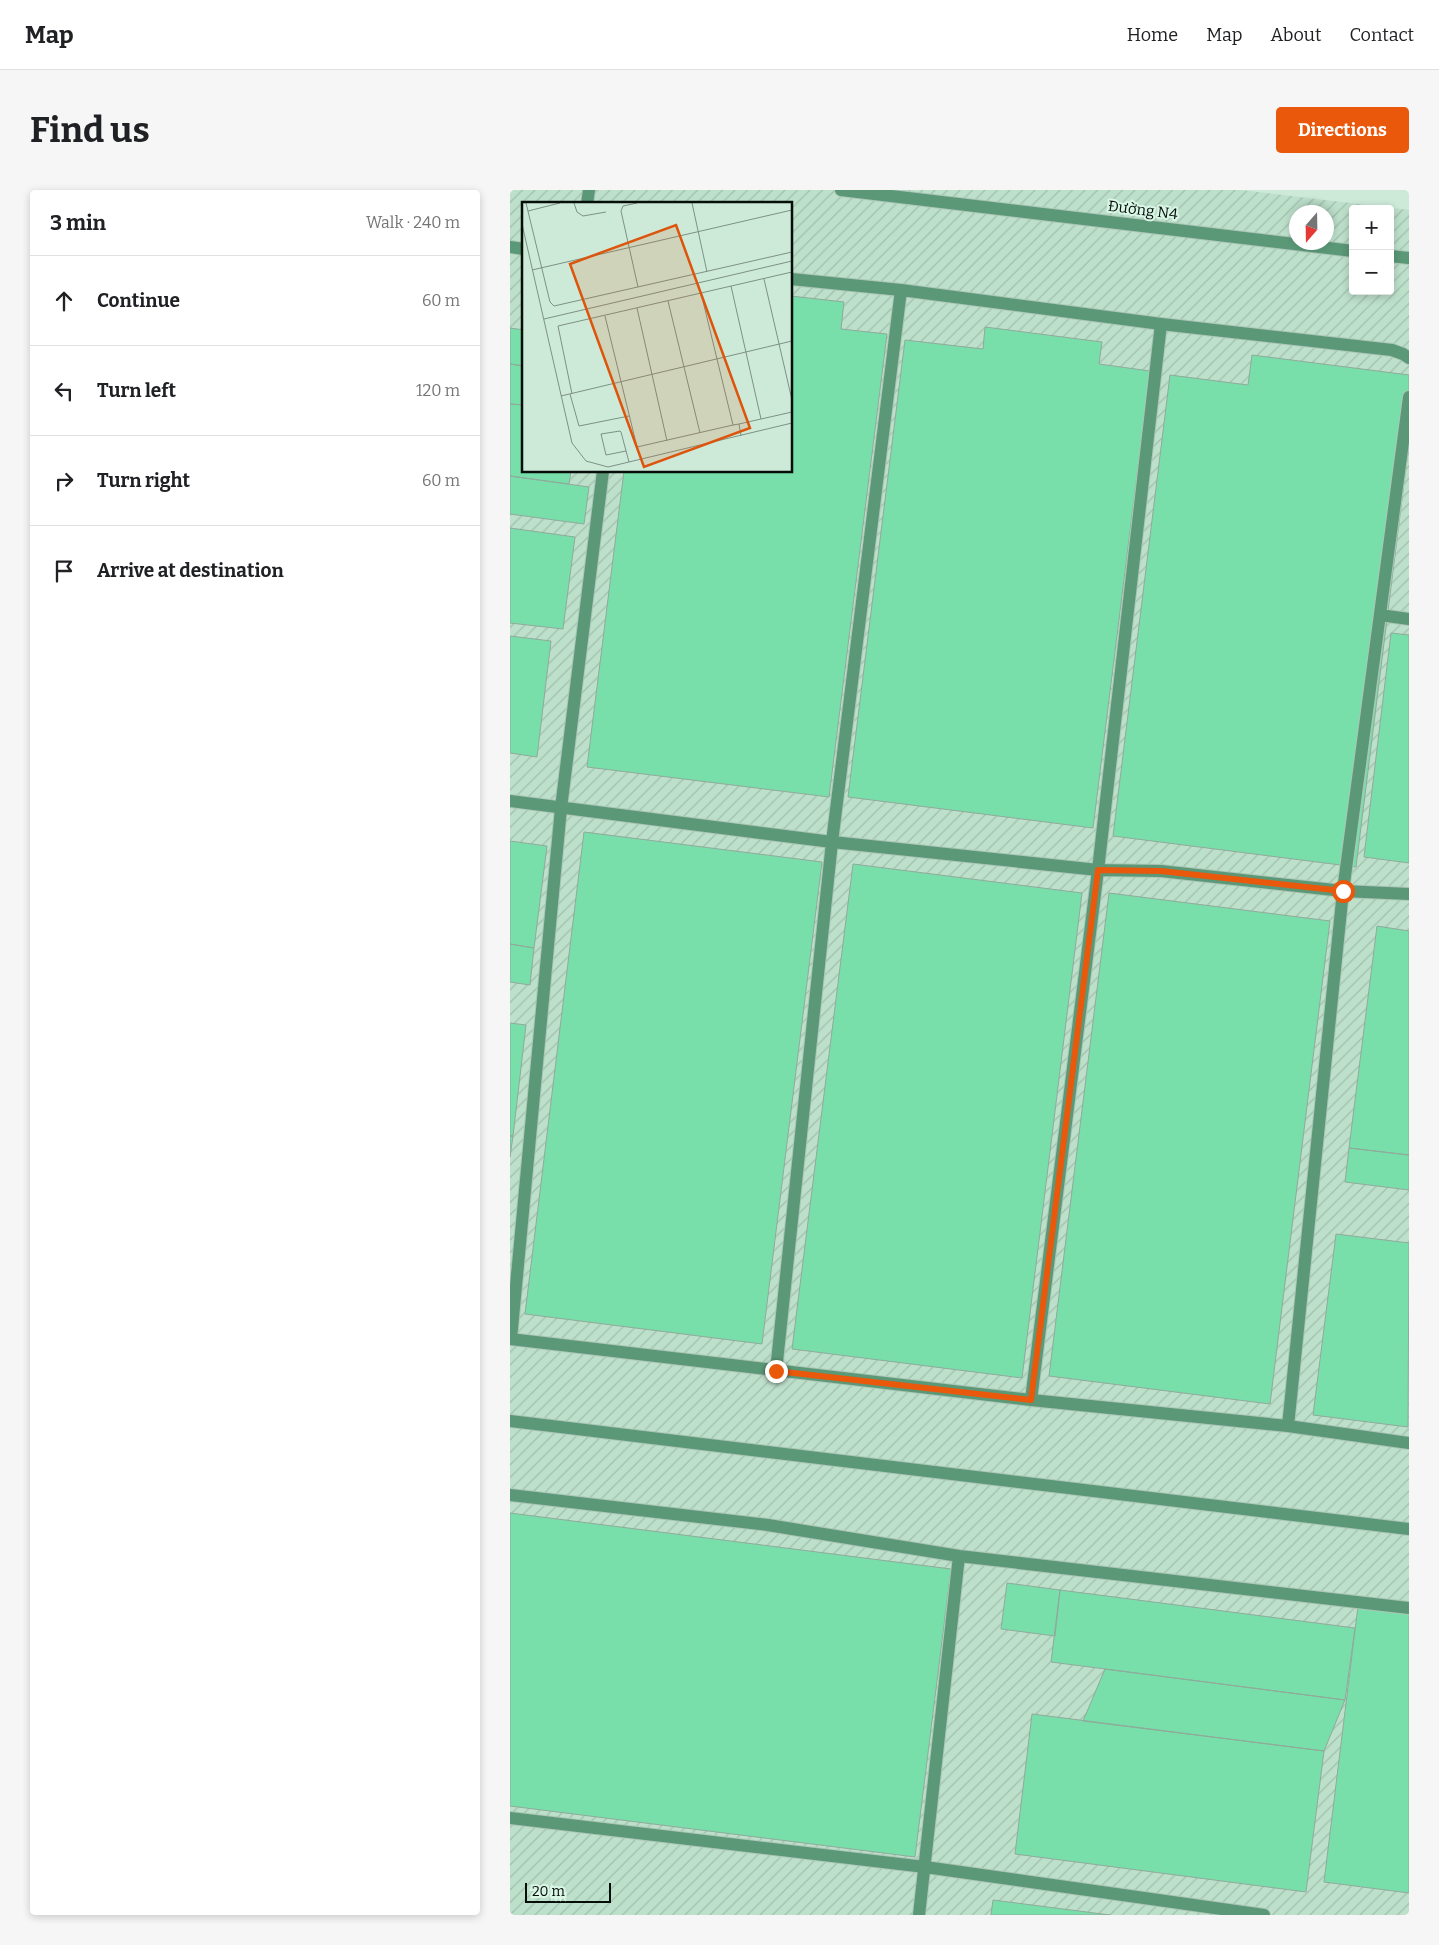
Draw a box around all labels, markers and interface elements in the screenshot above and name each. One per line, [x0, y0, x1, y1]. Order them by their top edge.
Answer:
text: Map [25, 21, 74, 49]
text: Home [1127, 24, 1178, 46]
text: Map [1206, 24, 1242, 46]
text: About [1270, 24, 1321, 46]
text: Contact [1349, 24, 1414, 46]
button: Directions [1276, 107, 1409, 153]
text: Find us [30, 109, 150, 151]
street label: Đường N4 [1107, 197, 1179, 223]
inset map [522, 202, 792, 472]
north arrow [1289, 205, 1334, 250]
map controls [1349, 205, 1394, 295]
button: + [1349, 205, 1394, 250]
text: 3 min [50, 210, 106, 236]
text: Walk · 240 m [366, 213, 460, 232]
button: − [1349, 250, 1394, 295]
icon: ahead [50, 287, 78, 315]
text: Continue [97, 289, 180, 312]
text: 60 m [422, 291, 460, 310]
icon: left [50, 377, 78, 405]
text: Turn left [97, 379, 176, 402]
text: 120 m [416, 381, 460, 400]
icon: right [50, 467, 78, 495]
text: Turn right [97, 469, 190, 492]
text: 60 m [422, 471, 460, 490]
icon: arrive [50, 557, 78, 585]
text: Arrive at destination [97, 559, 284, 582]
route start [1332, 880, 1355, 903]
route end [765, 1360, 788, 1383]
scale bar [525, 1880, 611, 1903]
text: 20 m [532, 1883, 565, 1900]

